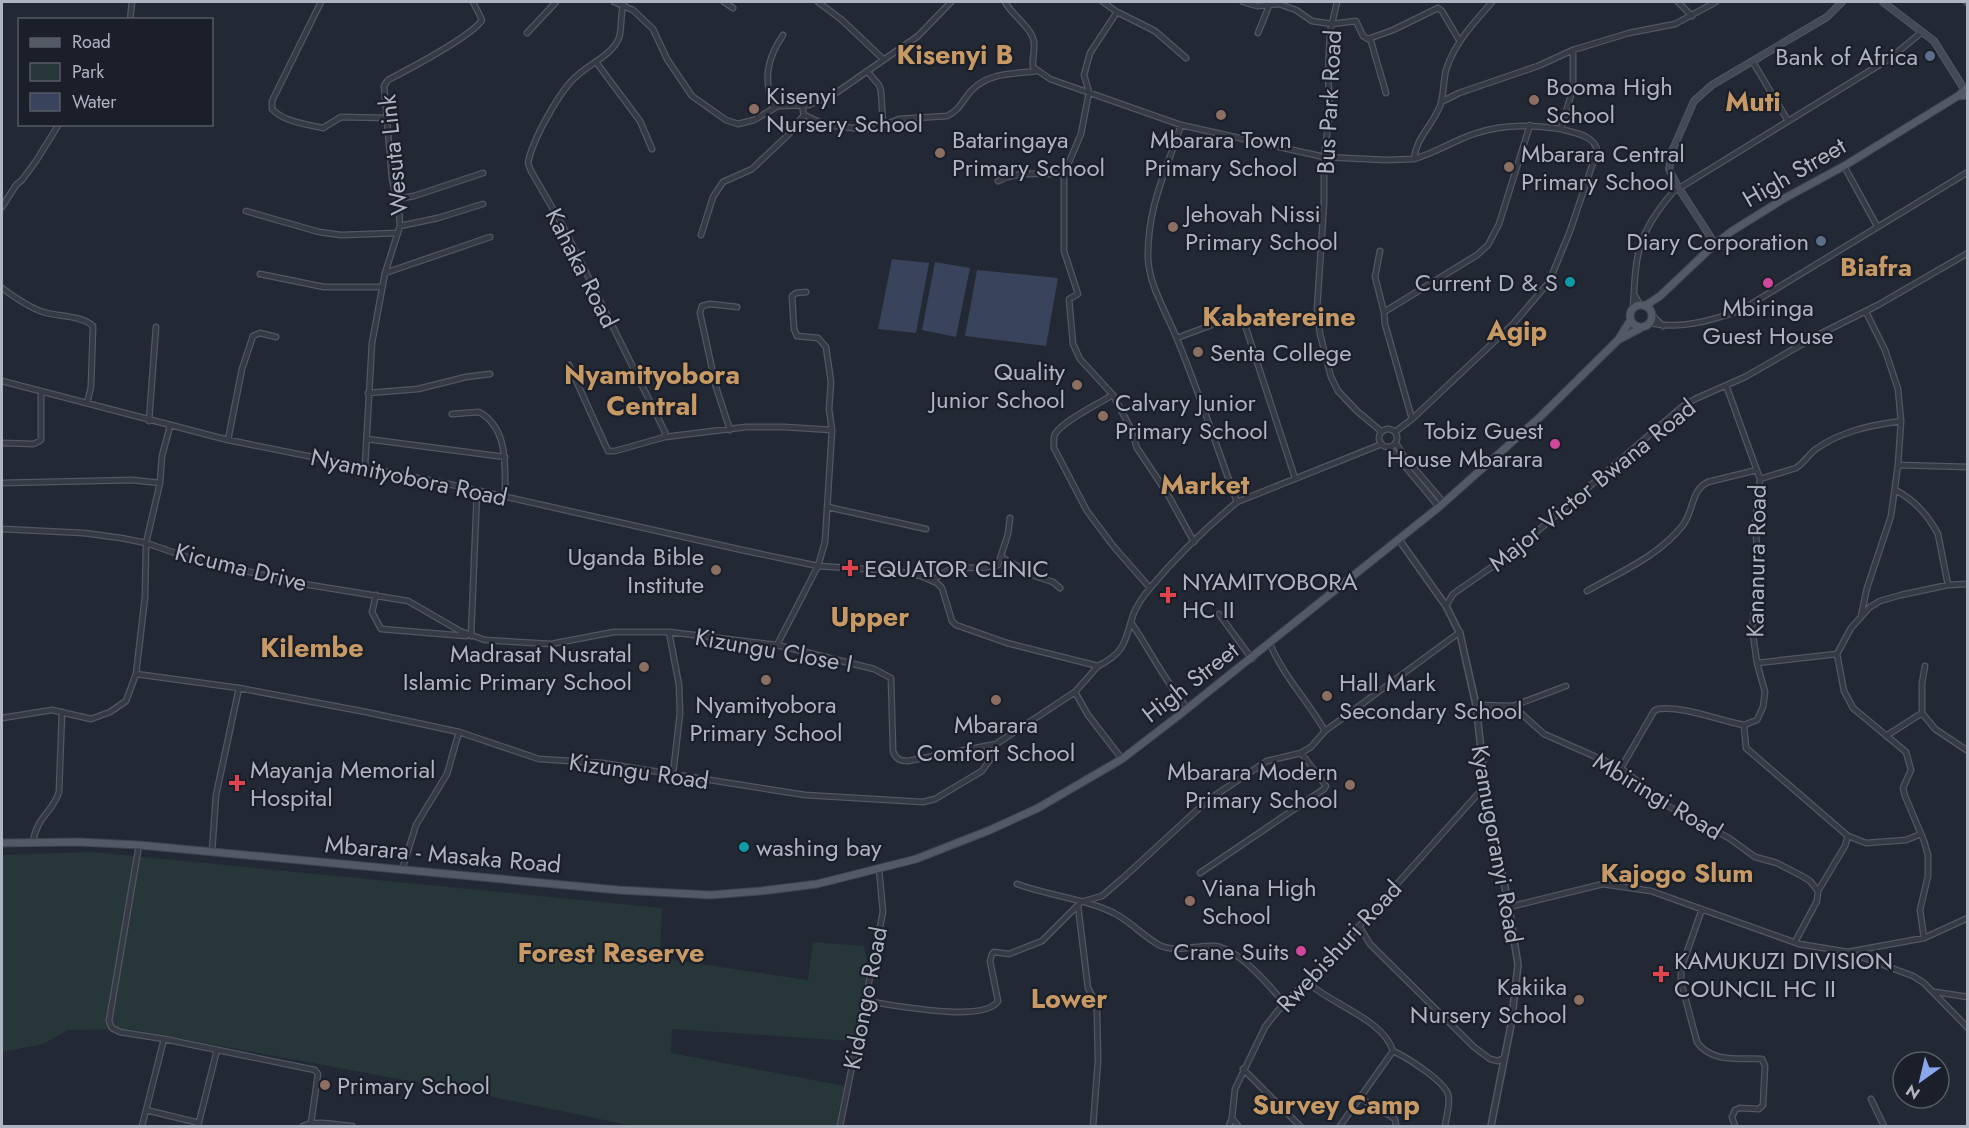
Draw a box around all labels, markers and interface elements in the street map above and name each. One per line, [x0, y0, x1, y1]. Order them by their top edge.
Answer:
legend [18, 18, 213, 126]
text: Road [72, 29, 111, 55]
street label: Bus Park Road [1308, 29, 1350, 175]
district label: Kisenyi B [896, 35, 1014, 74]
place label: Bank of Africa [1775, 39, 1918, 74]
marker: Bank of Africa [1923, 49, 1937, 63]
text: Park [72, 59, 104, 85]
place label: Booma High School [1546, 69, 1673, 132]
place label: Kisenyi Nursery School [766, 78, 923, 141]
district label: Muti [1725, 82, 1781, 121]
text: Water [72, 89, 117, 115]
street label: Wesuta Link [369, 92, 417, 217]
marker: Booma High School [1527, 93, 1541, 107]
marker: Kisenyi Nursery School [747, 102, 761, 116]
marker: Mbarara Town Primary School [1214, 108, 1228, 122]
place label: Bataringaya Primary School [952, 122, 1105, 185]
place label: Mbarara Town Primary School [1144, 122, 1298, 185]
street label: High Street [1736, 128, 1852, 216]
place label: Mbarara Central Primary School [1521, 136, 1685, 199]
marker: Bataringaya Primary School [933, 146, 947, 160]
marker: Mbarara Central Primary School [1502, 160, 1516, 174]
place label: Jehovah Nissi Primary School [1182, 196, 1338, 259]
street label: Kahaka Road [537, 202, 627, 334]
marker: Jehovah Nissi Primary School [1166, 220, 1180, 234]
place label: Diary Corporation [1626, 224, 1809, 259]
marker: Diary Corporation [1814, 234, 1828, 248]
district label: Biafra [1840, 248, 1912, 286]
place label: Current D & S [1415, 265, 1558, 300]
marker: Current D & S [1563, 275, 1577, 289]
marker: Mbiringa Guest House [1761, 276, 1775, 290]
place label: Mbiringa Guest House [1702, 290, 1834, 353]
district label: Kabatereine [1202, 297, 1356, 336]
district label: Agip [1486, 311, 1547, 350]
place label: Senta College [1210, 335, 1352, 370]
marker: Senta College [1191, 345, 1205, 359]
place label: Quality Junior School [927, 354, 1065, 417]
district label: Nyamityobora Central [564, 355, 740, 425]
marker: Quality Junior School [1070, 378, 1084, 392]
place label: Calvary Junior Primary School [1115, 385, 1268, 448]
street label: Major Victor Bwana Road [1481, 390, 1703, 580]
marker: Calvary Junior Primary School [1096, 409, 1110, 423]
place label: Tobiz Guest House Mbarara [1387, 413, 1543, 476]
marker: Tobiz Guest House Mbarara [1548, 437, 1562, 451]
street label: Nyamityobora Road [307, 439, 511, 515]
district label: Market [1161, 465, 1250, 504]
street label: Kananura Road [1737, 484, 1775, 638]
street label: Kicuma Drive [171, 534, 311, 600]
place label: Uganda Bible Institute [568, 539, 704, 602]
place label: EQUATOR CLINIC [864, 551, 1049, 586]
marker: EQUATOR CLINIC [841, 559, 859, 577]
marker: Uganda Bible Institute [709, 563, 723, 577]
place label: NYAMITYOBORA HC II [1182, 564, 1358, 627]
marker: NYAMITYOBORA HC II [1159, 586, 1177, 604]
district label: Upper [831, 597, 909, 636]
street label: Kizungu Close I [692, 619, 856, 681]
district label: Kilembe [260, 628, 364, 667]
street label: High Street [1134, 633, 1246, 731]
place label: Madrasat Nusratal Islamic Primary School [403, 636, 632, 699]
marker: Madrasat Nusratal Islamic Primary School [637, 660, 651, 674]
place label: Hall Mark Secondary School [1339, 665, 1523, 728]
marker: Nyamityobora Primary School [759, 673, 773, 687]
place label: Nyamityobora Primary School [689, 687, 843, 750]
marker: Hall Mark Secondary School [1320, 689, 1334, 703]
marker: Mbarara Comfort School [989, 693, 1003, 707]
place label: Mbarara Comfort School [917, 707, 1075, 770]
street label: Kyamugoranyi Road [1462, 742, 1532, 946]
street label: Kizungu Road [567, 744, 711, 798]
street label: Mbiringi Road [1587, 744, 1729, 848]
place label: Mayanja Memorial Hospital [250, 752, 435, 815]
place label: Mbarara Modern Primary School [1167, 754, 1338, 817]
marker: Mayanja Memorial Hospital [228, 774, 246, 792]
marker: Mbarara Modern Primary School [1343, 778, 1357, 792]
street label: Mbarara - Masaka Road [323, 826, 563, 882]
place label: washing bay [756, 830, 882, 865]
marker: washing bay [737, 840, 751, 854]
district label: Kajogo Slum [1600, 854, 1754, 892]
place label: Viana High School [1202, 870, 1317, 933]
street label: Rwebishuri Road [1268, 872, 1410, 1020]
marker: Viana High School [1183, 894, 1197, 908]
street label: Kidongo Road [834, 924, 896, 1072]
district label: Forest Reserve [517, 933, 705, 972]
place label: Crane Suits [1173, 934, 1289, 969]
place label: KAMUKUZI DIVISION COUNCIL HC II [1674, 943, 1893, 1006]
marker: Crane Suits [1294, 944, 1308, 958]
marker: KAMUKUZI DIVISION COUNCIL HC II [1652, 965, 1670, 983]
place label: Kakiika Nursery School [1410, 969, 1567, 1032]
district label: Lower [1031, 979, 1107, 1018]
marker: Kakiika Nursery School [1572, 993, 1586, 1007]
north arrow [1891, 1050, 1951, 1110]
place label: Primary School [337, 1068, 490, 1103]
marker: Primary School [318, 1078, 332, 1092]
text: N [1901, 1079, 1925, 1105]
district label: Survey Camp [1252, 1085, 1420, 1124]

